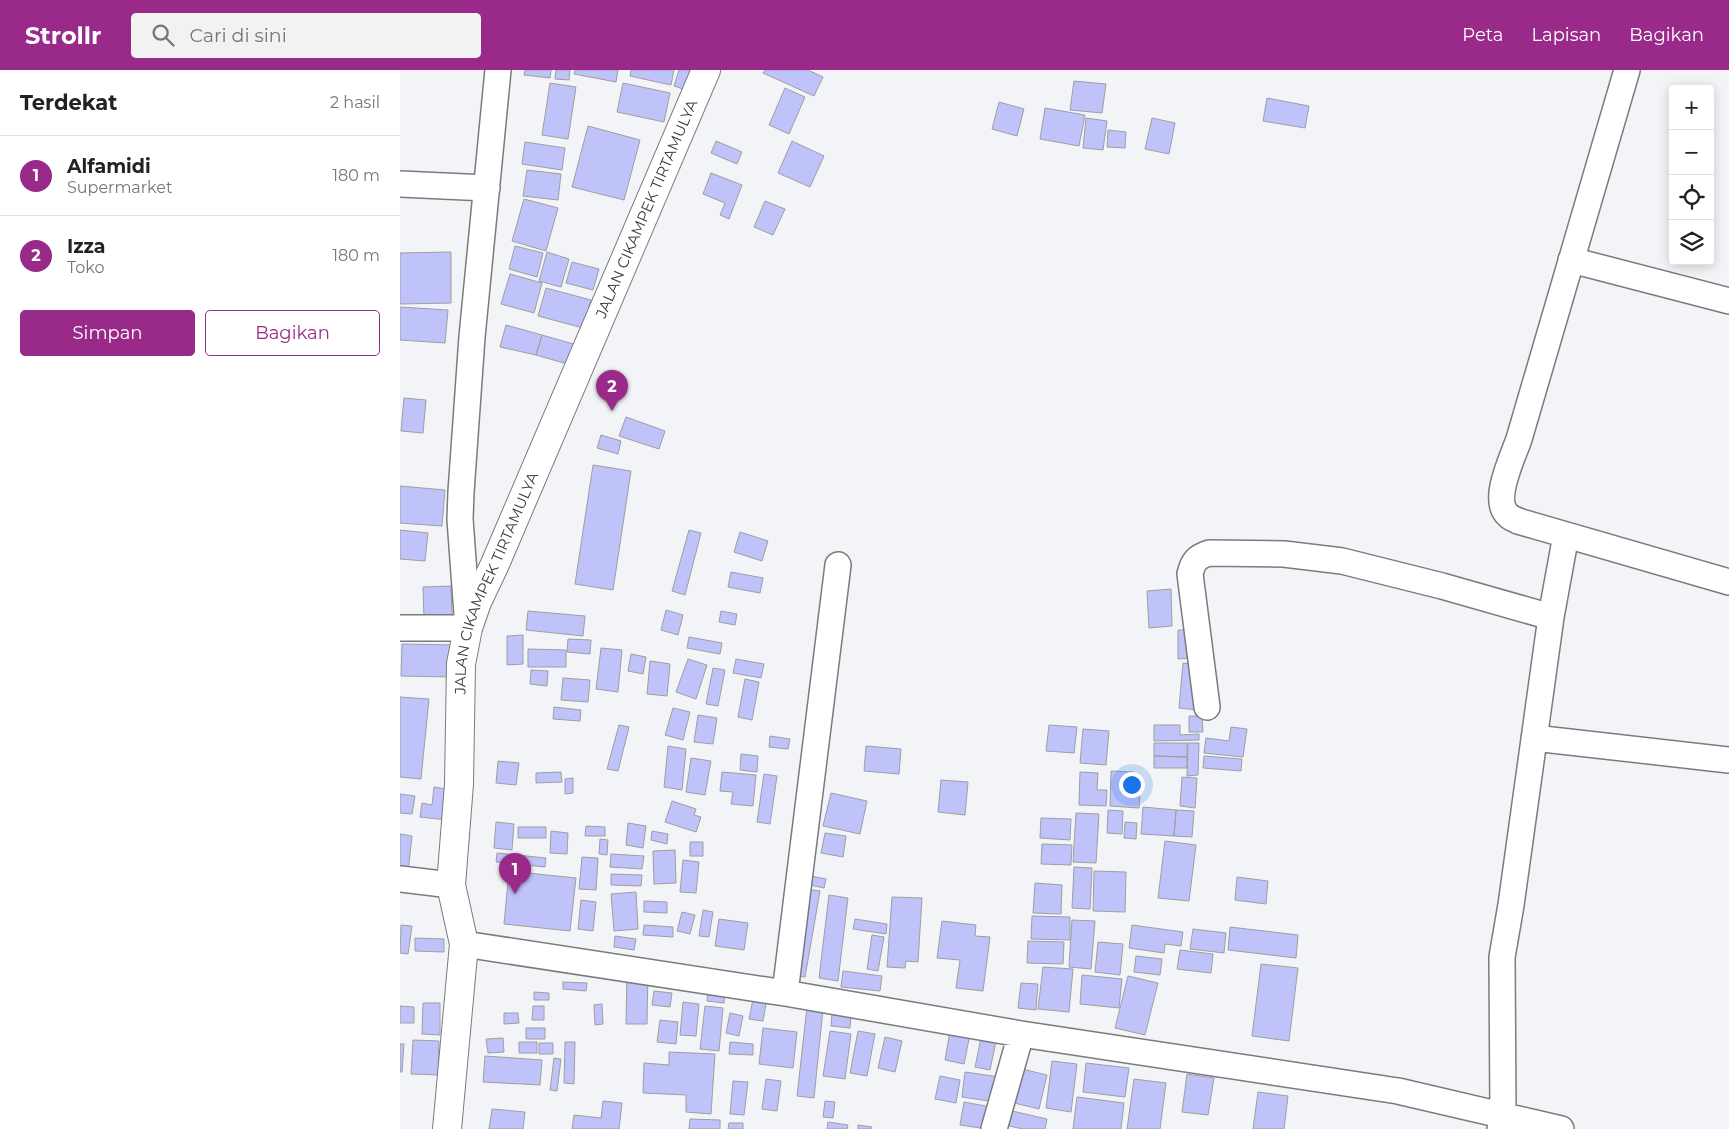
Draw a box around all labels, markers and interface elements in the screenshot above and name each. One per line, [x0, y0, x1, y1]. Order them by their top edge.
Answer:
search box [131, 13, 481, 58]
text: Strollr [25, 21, 101, 50]
icon: search [149, 21, 177, 49]
text: Cari di sini [189, 24, 287, 47]
text: Peta [1462, 24, 1503, 46]
text: Lapisan [1531, 24, 1601, 46]
text: Bagikan [1629, 24, 1704, 46]
map controls [1669, 85, 1714, 265]
button: + [1669, 85, 1714, 130]
text: Terdekat [20, 90, 117, 115]
text: 2 hasil [330, 93, 380, 112]
street label: JALAN CIKAMPEK TIRTAMULYA [591, 96, 701, 322]
button: − [1669, 130, 1714, 175]
text: Alfamidi [67, 155, 151, 178]
text: 1 [33, 166, 39, 185]
text: 180 m [332, 166, 380, 185]
button: locate [1669, 175, 1714, 220]
text: Supermarket [67, 178, 173, 197]
button: layers [1669, 220, 1714, 265]
text: Izza [67, 235, 106, 258]
text: 2 [31, 246, 41, 265]
text: 180 m [332, 246, 380, 265]
text: Toko [67, 258, 105, 277]
button: Simpan [20, 310, 195, 356]
button: Bagikan [205, 310, 380, 356]
pin: 2 [596, 370, 628, 411]
street label: JALAN CIKAMPEK TIRTAMULYA [450, 469, 542, 696]
your location [1119, 772, 1145, 798]
pin: 1 [499, 853, 531, 894]

